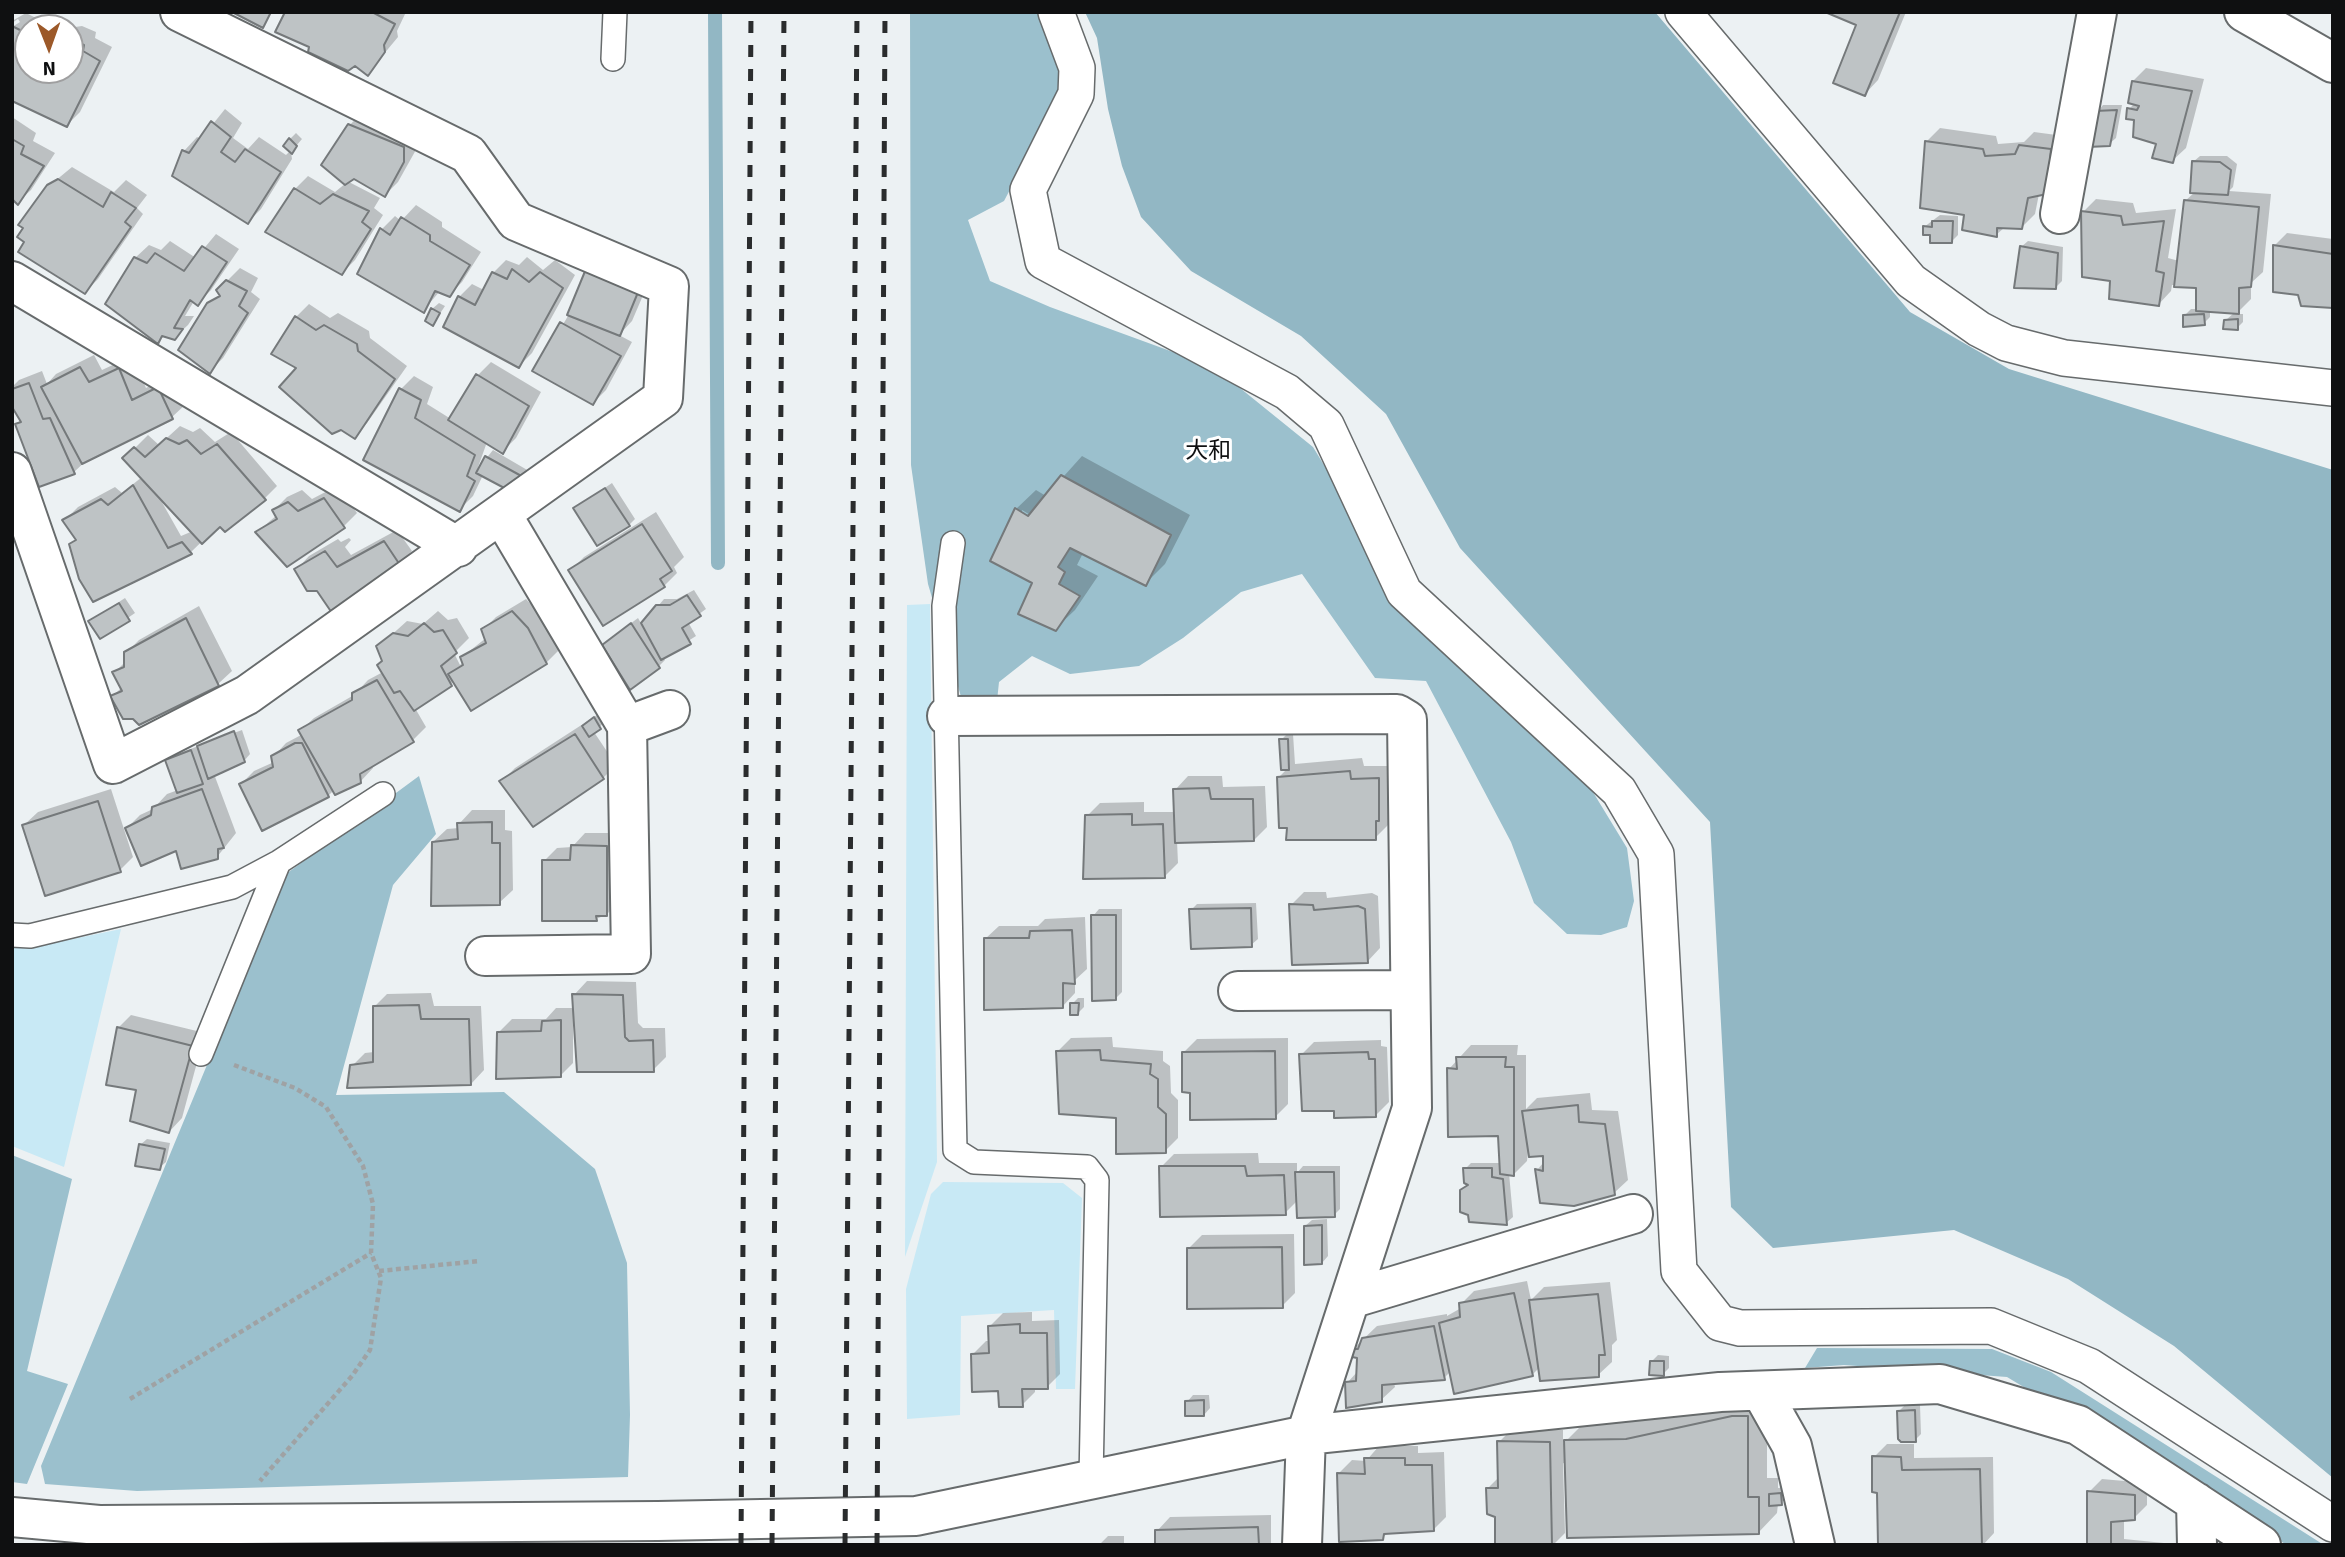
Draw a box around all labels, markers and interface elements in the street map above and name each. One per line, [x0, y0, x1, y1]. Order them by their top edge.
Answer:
north arrow [14, 14, 84, 84]
text: N [43, 56, 56, 80]
district label: 大和 [1185, 438, 1231, 466]

